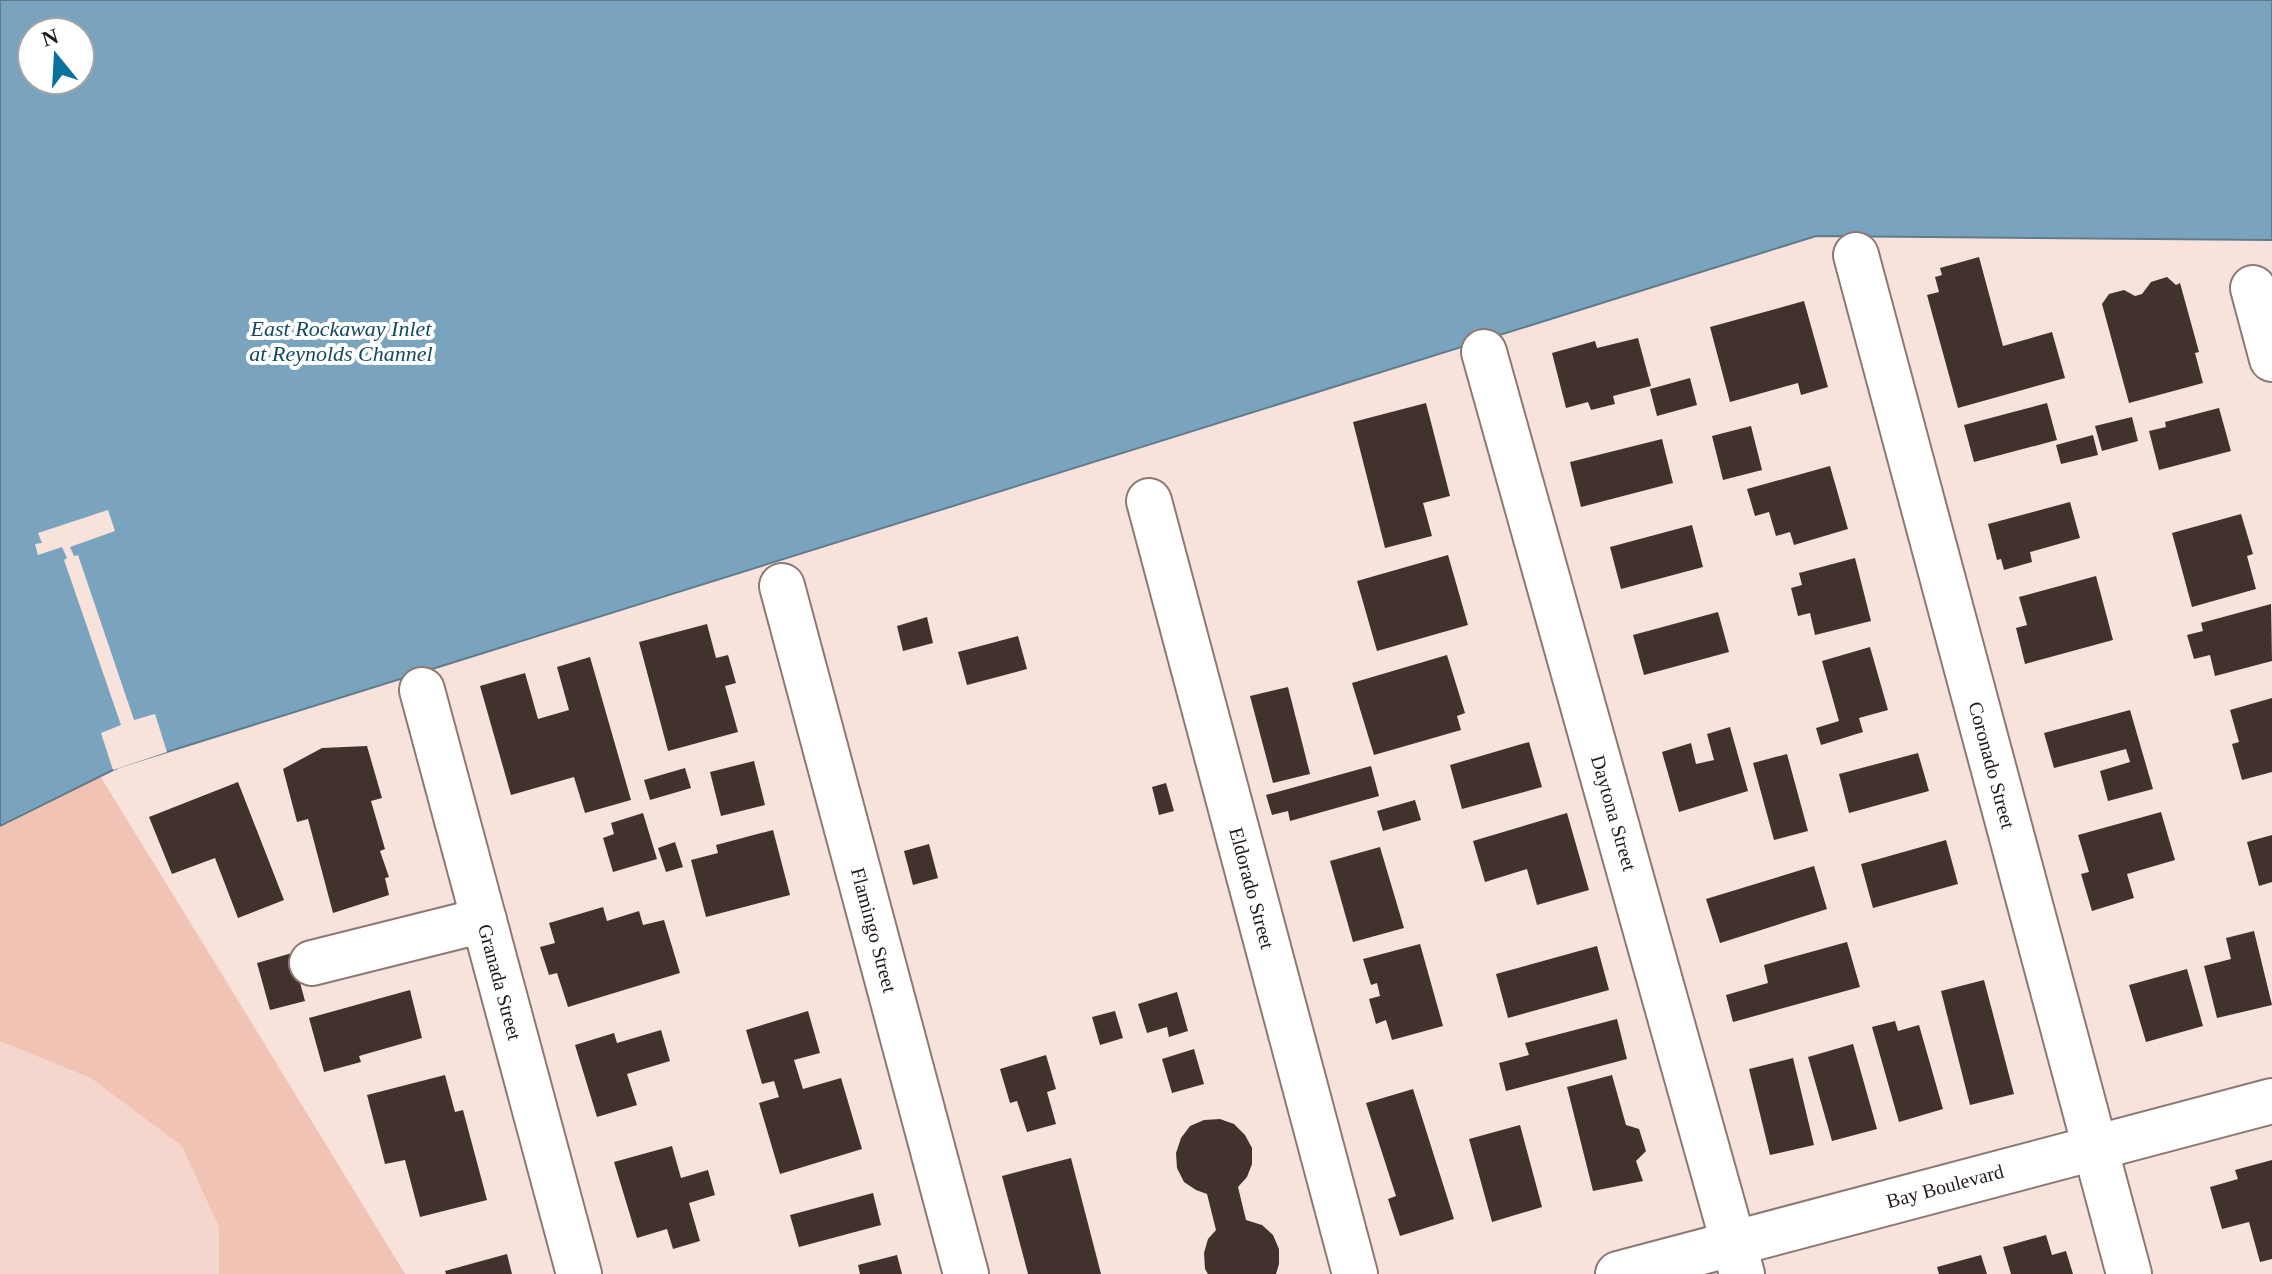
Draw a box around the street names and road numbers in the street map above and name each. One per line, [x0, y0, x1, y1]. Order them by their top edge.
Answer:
street label: Coronado Street [1964, 699, 2020, 831]
street label: Daytona Street [1586, 753, 1641, 874]
street label: Eldorado Street [1225, 825, 1279, 952]
street label: Flamingo Street [846, 865, 901, 996]
street label: Granada Street [474, 921, 526, 1043]
street label: Bay Boulevard [1884, 1160, 2006, 1213]

